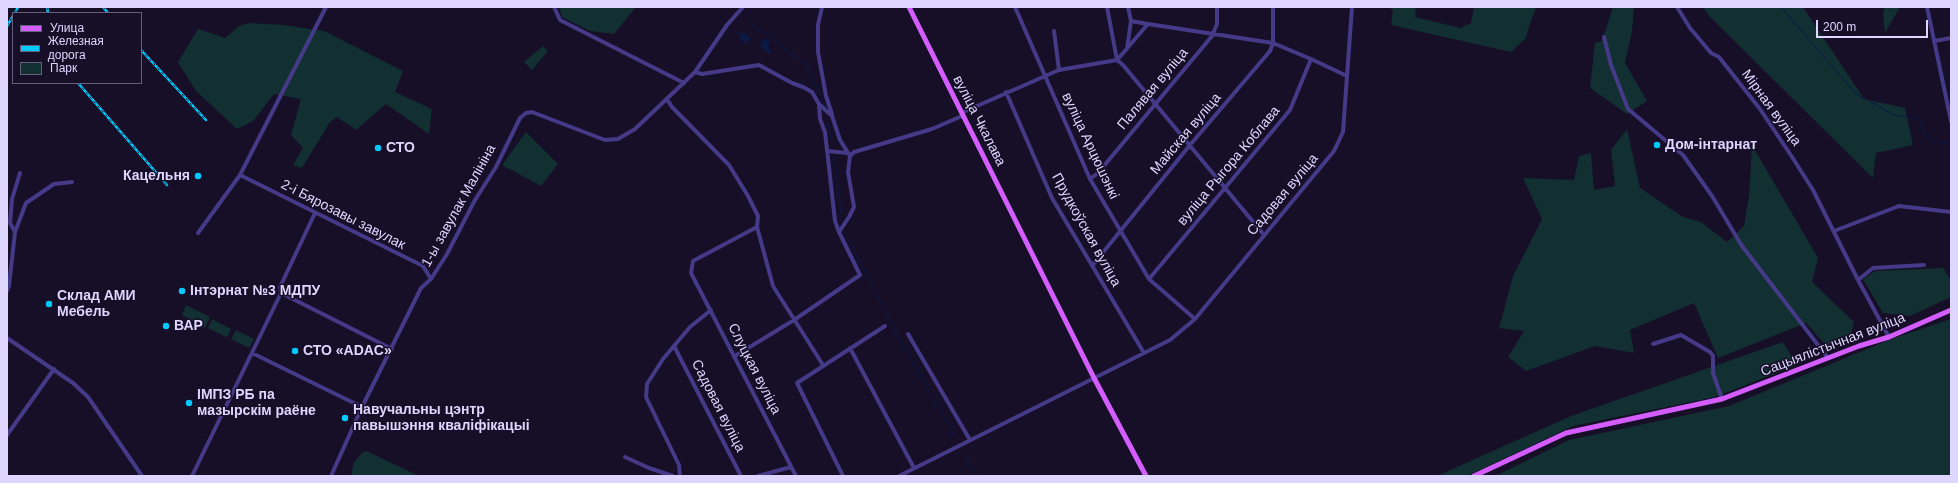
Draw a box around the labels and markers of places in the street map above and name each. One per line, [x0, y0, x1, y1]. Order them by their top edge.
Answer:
place label: Дом-інтарнат [1665, 137, 1757, 153]
place label: СТО [386, 140, 415, 156]
marker: Дом-інтарнат [1652, 140, 1662, 150]
marker: СТО [373, 143, 383, 153]
place label: Кацельня [123, 168, 190, 184]
marker: Кацельня [193, 171, 203, 181]
place label: Інтэрнат №3 МДПУ [190, 283, 320, 299]
marker: Інтэрнат №3 МДПУ [177, 286, 187, 296]
place label: Склад АМИ Мебель [57, 288, 136, 320]
marker: Склад АМИ Мебель [44, 299, 54, 309]
place label: ВАР [174, 318, 203, 334]
marker: ВАР [161, 321, 171, 331]
place label: СТО «ADAC» [303, 343, 392, 359]
marker: СТО «ADAC» [290, 346, 300, 356]
place label: ІМПЗ РБ па мазырскім раёне [197, 387, 316, 420]
marker: ІМПЗ РБ па мазырскім раёне [184, 398, 194, 408]
place label: Навучальны цэнтр павышэння кваліфікацыі [353, 402, 530, 434]
marker: Навучальны цэнтр павышэння кваліфікацыі [340, 413, 350, 423]

